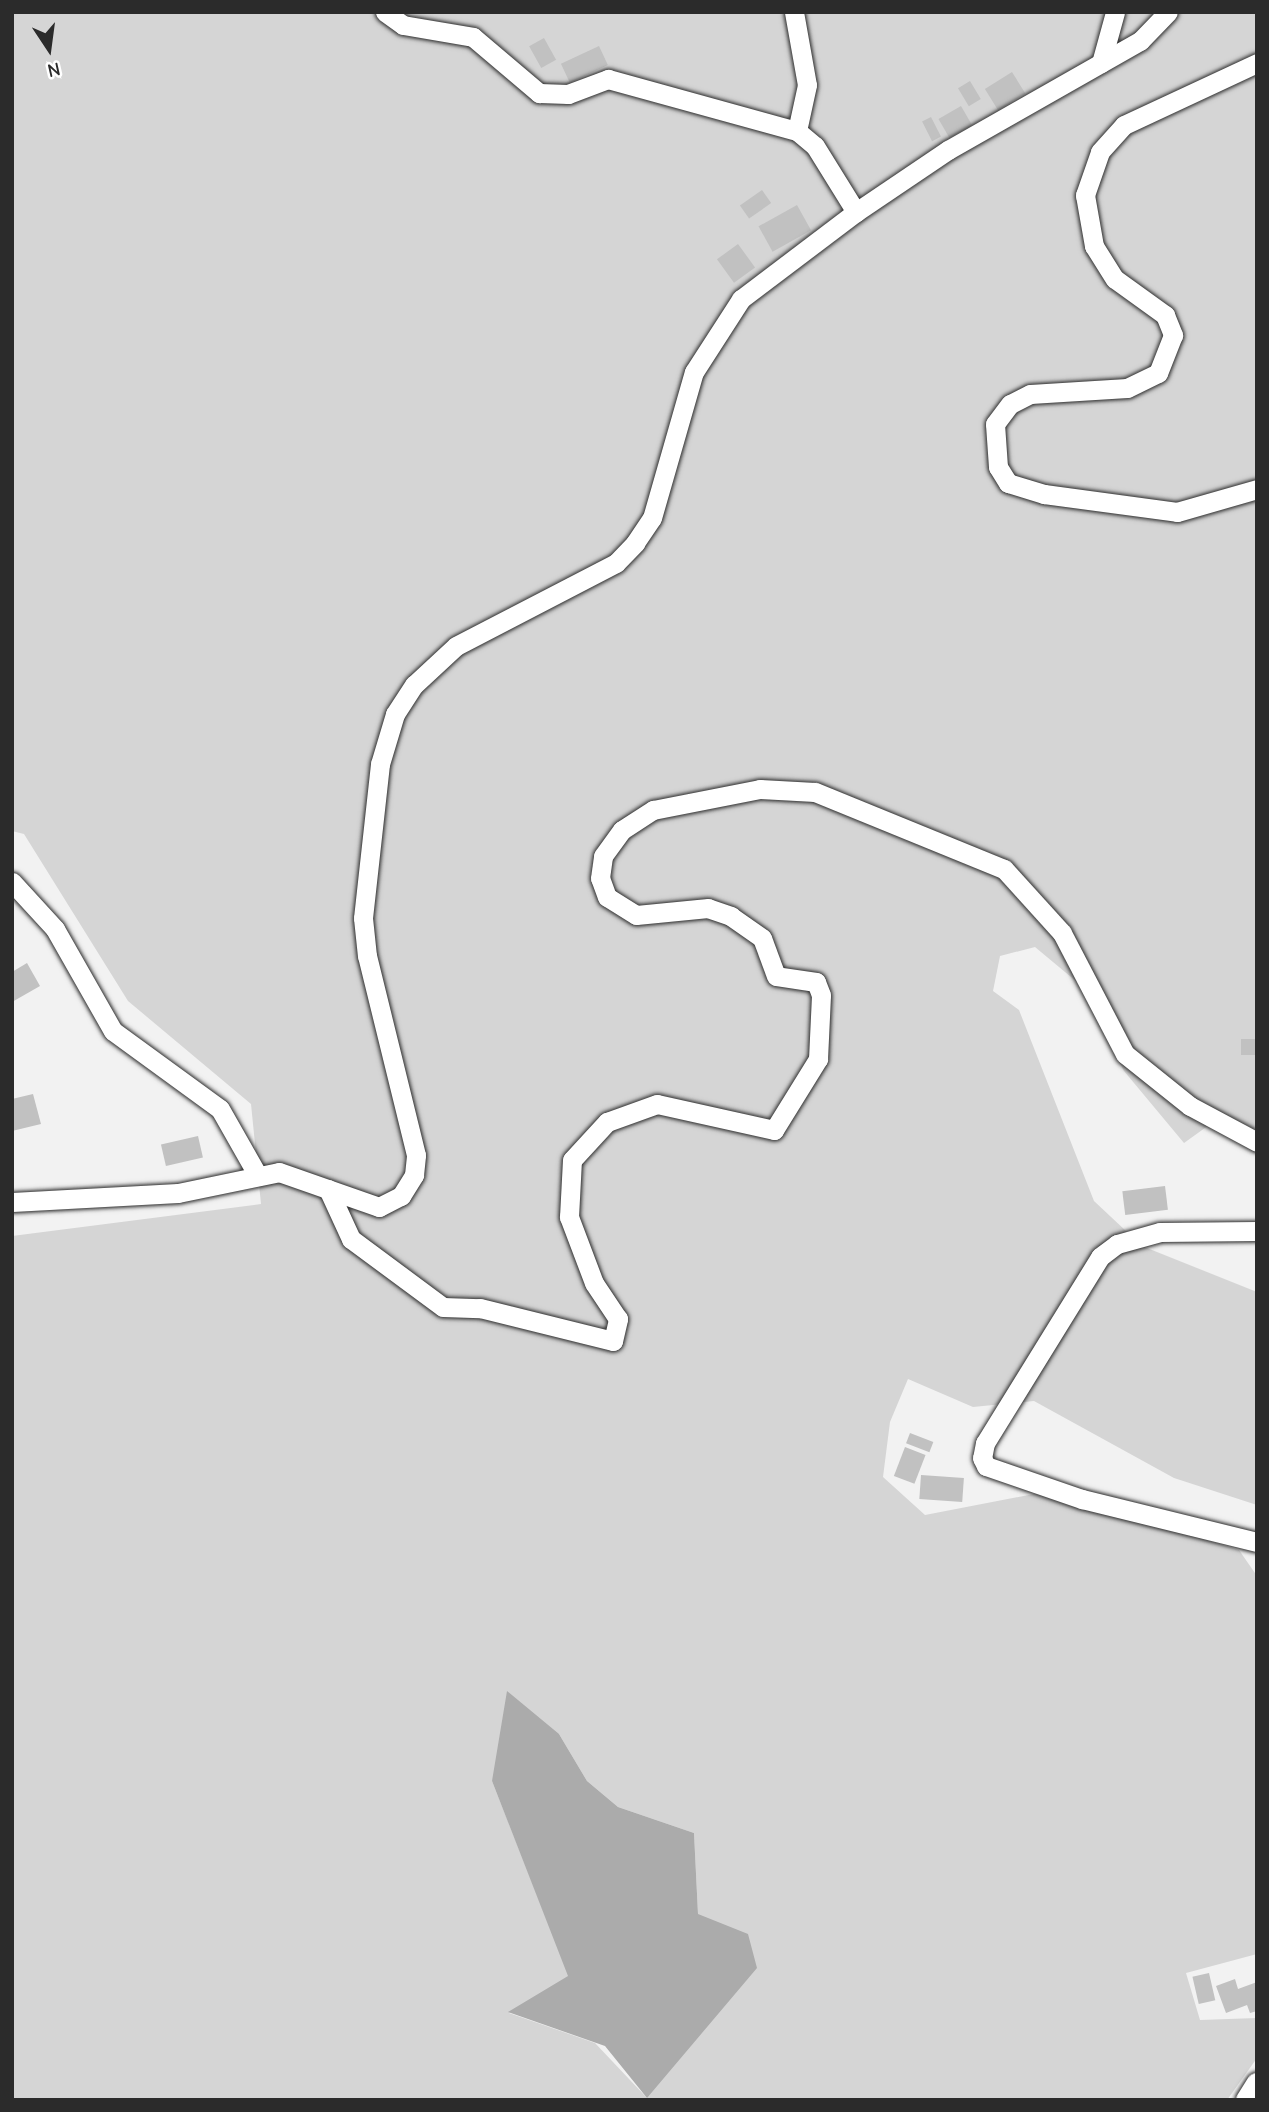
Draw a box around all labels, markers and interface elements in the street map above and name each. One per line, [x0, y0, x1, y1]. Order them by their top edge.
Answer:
north arrow [14, 14, 84, 84]
text: N [45, 57, 62, 82]

